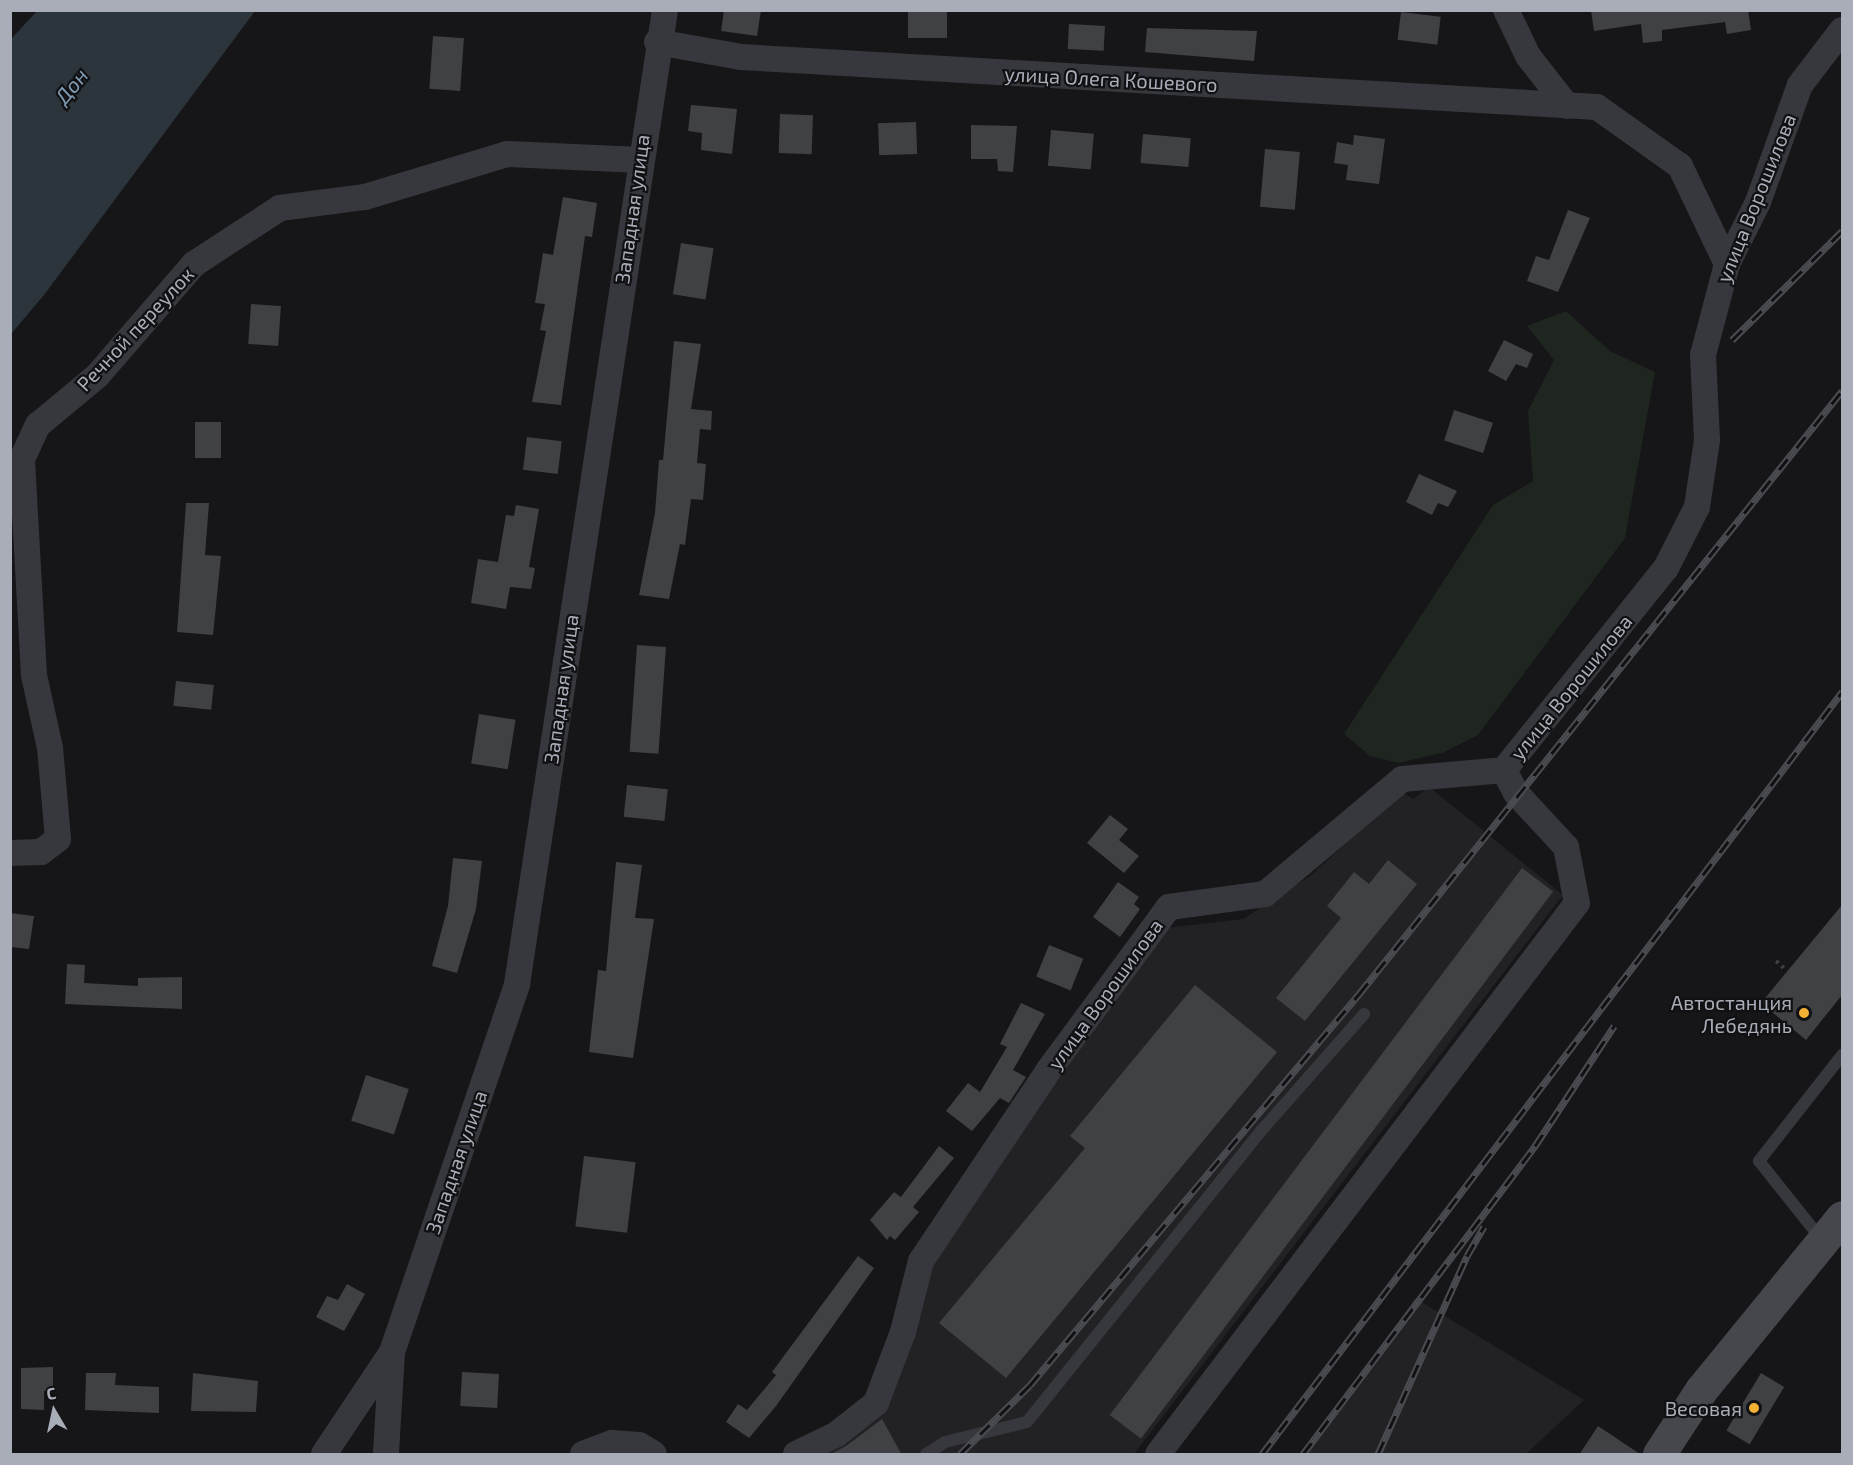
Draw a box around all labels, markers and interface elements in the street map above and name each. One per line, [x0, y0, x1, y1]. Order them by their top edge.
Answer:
street label: улица Олега Кошевого [1004, 61, 1218, 97]
water label: Дон [49, 63, 93, 109]
street label: улица Ворошилова [1711, 110, 1801, 286]
street label: Западная улица [610, 133, 654, 285]
street label: Речной переулок [72, 262, 198, 396]
street label: улица Ворошилова [1505, 610, 1637, 764]
street label: Западная улица [539, 613, 583, 765]
street label: улица Ворошилова [1042, 914, 1168, 1074]
place label: Автостанция Лебедянь [1671, 990, 1792, 1037]
marker: Автостанция Лебедянь [1797, 1006, 1811, 1020]
street label: Западная улица [420, 1087, 492, 1237]
north arrow [24, 1381, 84, 1441]
text: С [45, 1383, 57, 1403]
place label: Весовая [1665, 1396, 1742, 1420]
marker: Весовая [1747, 1401, 1761, 1415]

